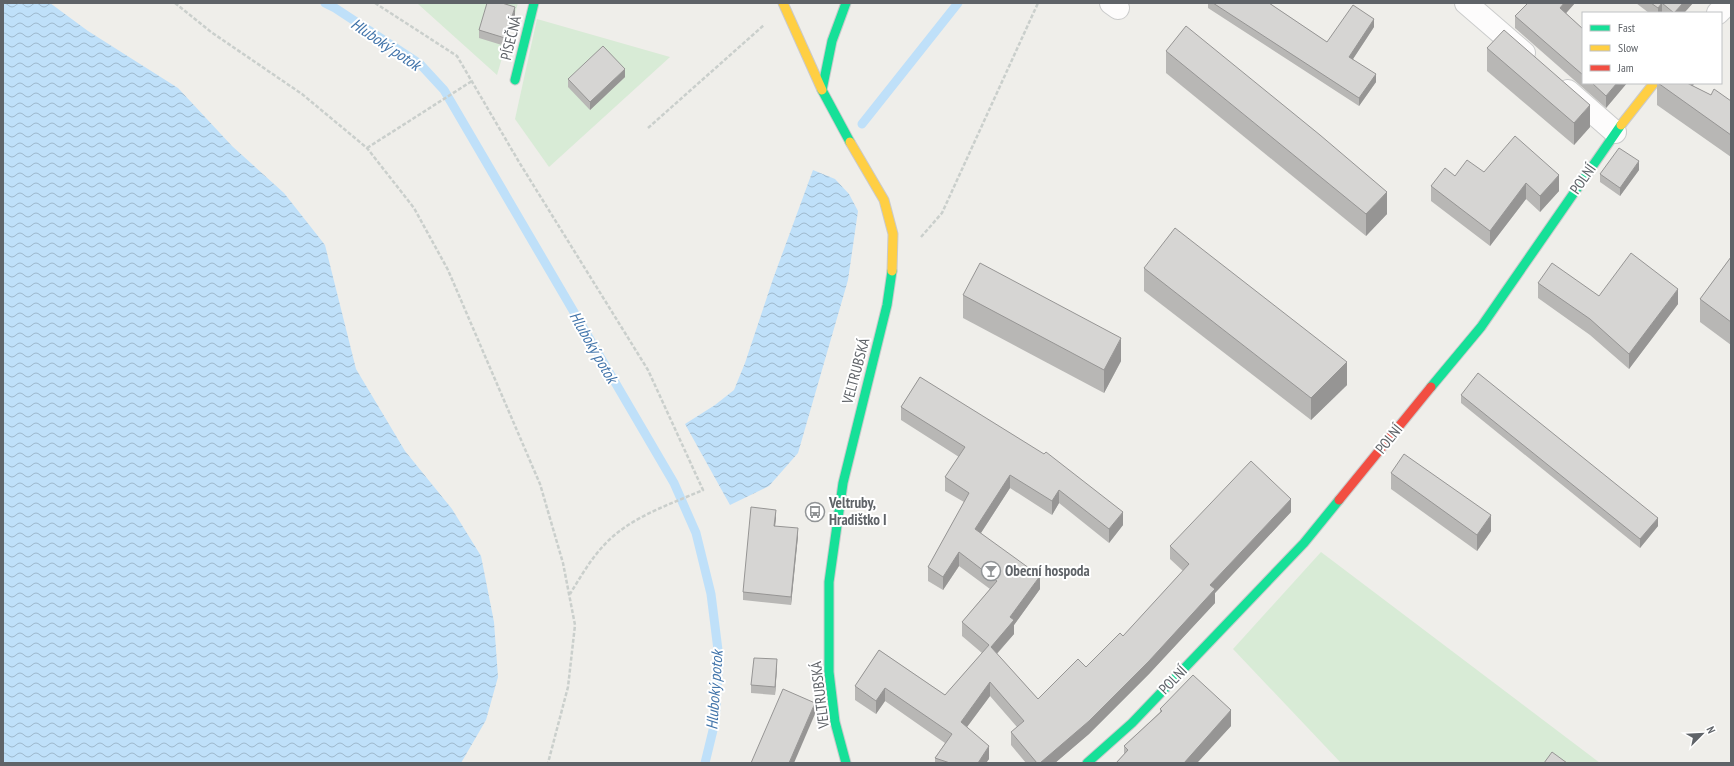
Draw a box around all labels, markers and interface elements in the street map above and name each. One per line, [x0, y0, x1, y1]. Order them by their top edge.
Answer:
legend [1582, 12, 1722, 84]
water label: Hluboký potok [347, 13, 426, 76]
street label: PÍSEČNÁ [496, 13, 525, 62]
text: Fast [1618, 20, 1636, 35]
text: Slow [1618, 40, 1639, 55]
text: Jam [1617, 60, 1634, 75]
street label: POLNÍ [1565, 160, 1600, 198]
water label: Hluboký potok [565, 308, 623, 388]
street label: VELTRUBSKÁ [837, 335, 874, 407]
street label: POLNÍ [1371, 420, 1407, 457]
place label: Veltruby, Hradištko I [828, 493, 887, 529]
bus stop icon: Veltruby, Hradištko I [804, 501, 826, 523]
bar icon: Obecní hospoda [980, 560, 1002, 582]
place label: Obecní hospoda [1005, 561, 1090, 580]
water label: Hluboký potok [701, 648, 727, 730]
street label: VELTRUBSKÁ [806, 660, 833, 731]
street label: POLNÍ [1154, 661, 1191, 698]
north arrow [1682, 714, 1722, 754]
text: N [1704, 724, 1719, 736]

